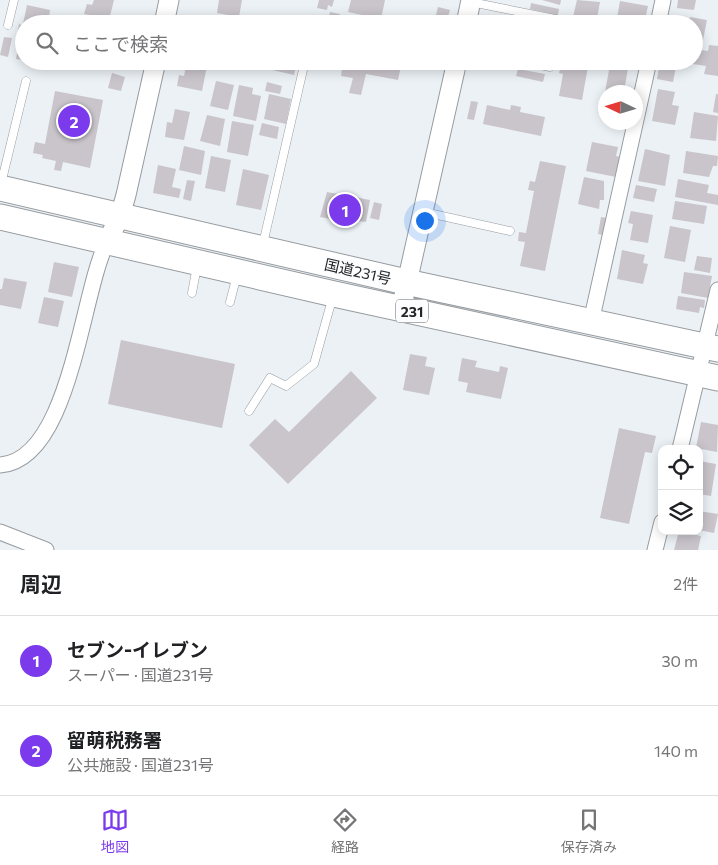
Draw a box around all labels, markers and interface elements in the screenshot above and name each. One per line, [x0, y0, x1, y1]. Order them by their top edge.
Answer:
search box [15, 15, 703, 70]
icon: search [33, 29, 61, 57]
text: ここで検索 [73, 32, 168, 55]
north arrow [598, 85, 643, 130]
pin: 2 [58, 102, 90, 140]
pin: 1 [329, 191, 361, 229]
your location [412, 208, 438, 234]
street label: 国道231号 [323, 255, 393, 287]
road number: 231 [396, 300, 428, 322]
map controls [658, 445, 703, 535]
button: locate [658, 445, 703, 490]
button: layers [658, 490, 703, 535]
text: 周辺 [20, 571, 62, 596]
text: 2件 [673, 574, 698, 593]
text: セブン-イレブン [67, 638, 208, 661]
text: 1 [32, 651, 40, 670]
text: 30 m [661, 651, 698, 670]
text: スーパー · 国道231号 [67, 665, 214, 684]
text: 留萌税務署 [67, 728, 162, 751]
text: 2 [31, 741, 41, 760]
text: 140 m [654, 741, 698, 760]
text: 公共施設 · 国道231号 [67, 755, 214, 774]
tab: 地図 [101, 806, 129, 856]
tab: 経路 [331, 806, 359, 856]
tab: 保存済み [561, 806, 617, 856]

